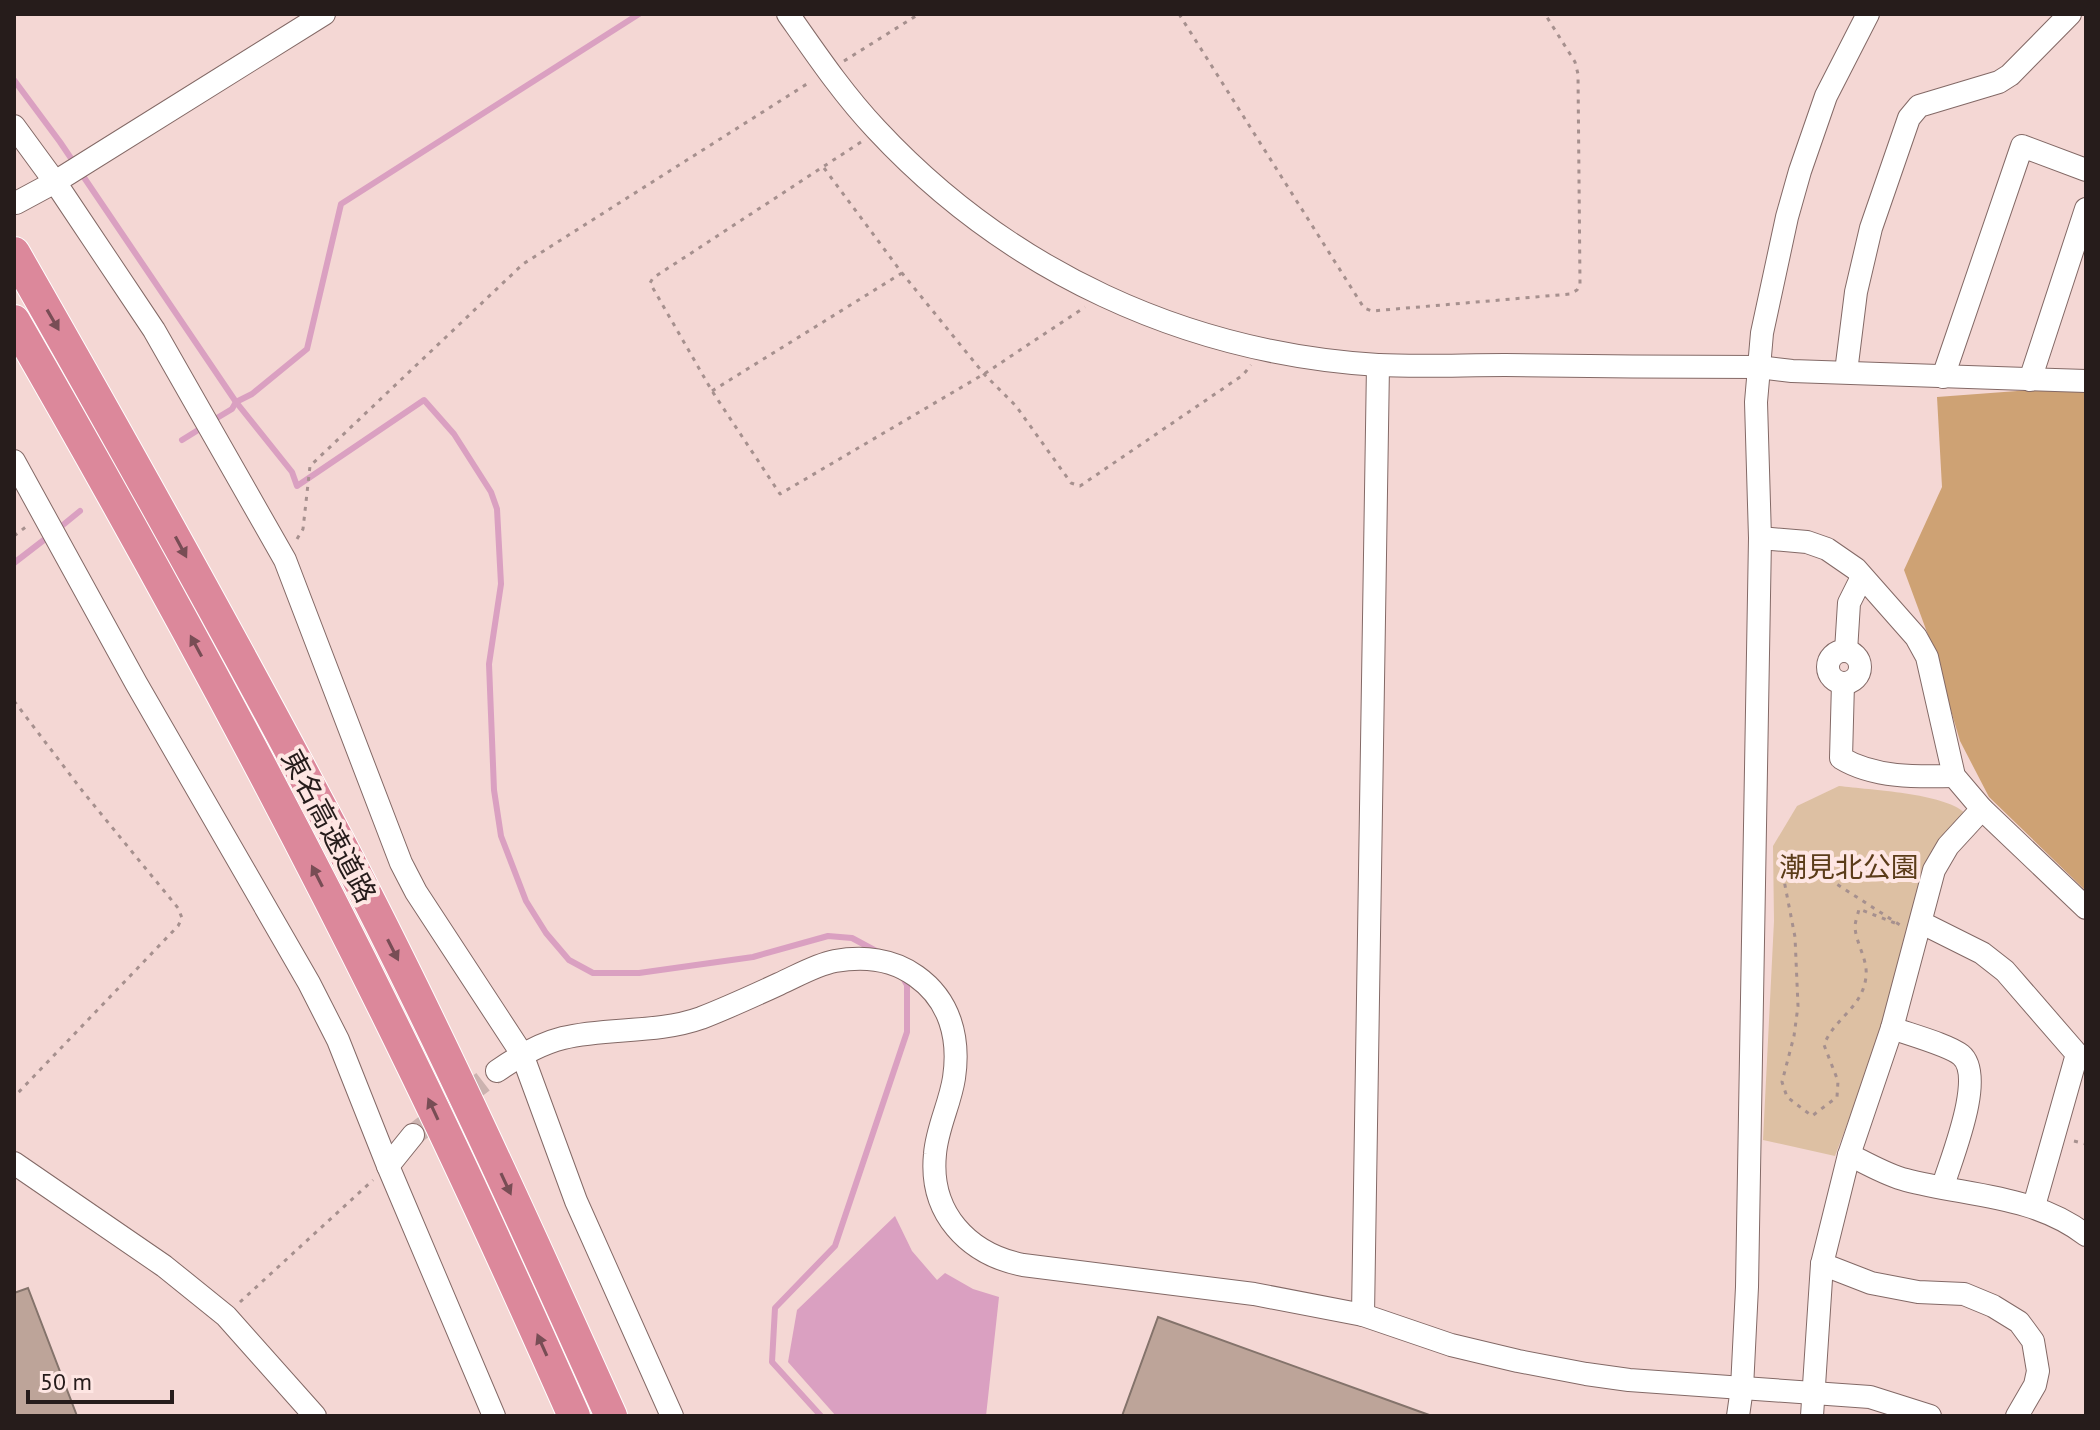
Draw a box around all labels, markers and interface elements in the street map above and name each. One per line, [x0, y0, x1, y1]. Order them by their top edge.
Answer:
one-way arrow [46, 309, 60, 332]
one-way arrow [174, 535, 187, 558]
one-way arrow [190, 635, 204, 657]
street label: 東名高速道路 [274, 743, 385, 909]
park label: 潮見北公園 [1779, 848, 1919, 885]
one-way arrow [311, 865, 324, 888]
one-way arrow [386, 939, 400, 962]
one-way arrow [426, 1097, 440, 1120]
one-way arrow [499, 1173, 513, 1196]
one-way arrow [535, 1333, 549, 1357]
scale bar [28, 1354, 172, 1404]
text: 50 m [40, 1366, 92, 1397]

